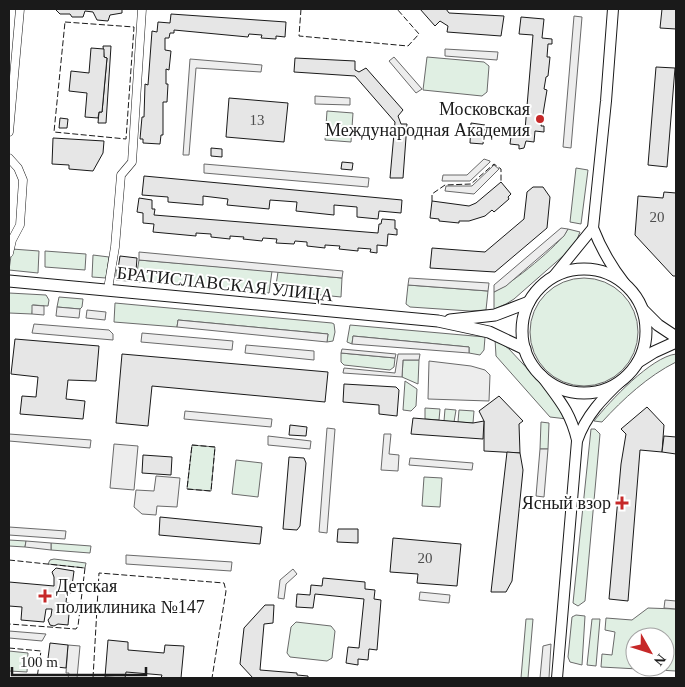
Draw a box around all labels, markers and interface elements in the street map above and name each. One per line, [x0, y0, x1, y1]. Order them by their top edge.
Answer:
place label: Московская Международная Академия [325, 99, 530, 140]
house number: 13 [250, 112, 265, 128]
marker: Московская Международная Академия [534, 113, 546, 125]
house number: 20 [650, 209, 665, 225]
street label: БРАТИСЛАВСКАЯ УЛИЦА [116, 263, 334, 305]
place label: Ясный взор [522, 493, 611, 513]
marker: Ясный взор [615, 496, 629, 510]
house number: 20 [418, 550, 433, 566]
place label: Детская поликлиника №147 [56, 576, 205, 617]
marker: Детская поликлиника №147 [38, 589, 52, 603]
north arrow [625, 627, 675, 677]
scale bar [12, 644, 146, 676]
text: N [651, 651, 669, 669]
text: 100 m [20, 654, 58, 670]

